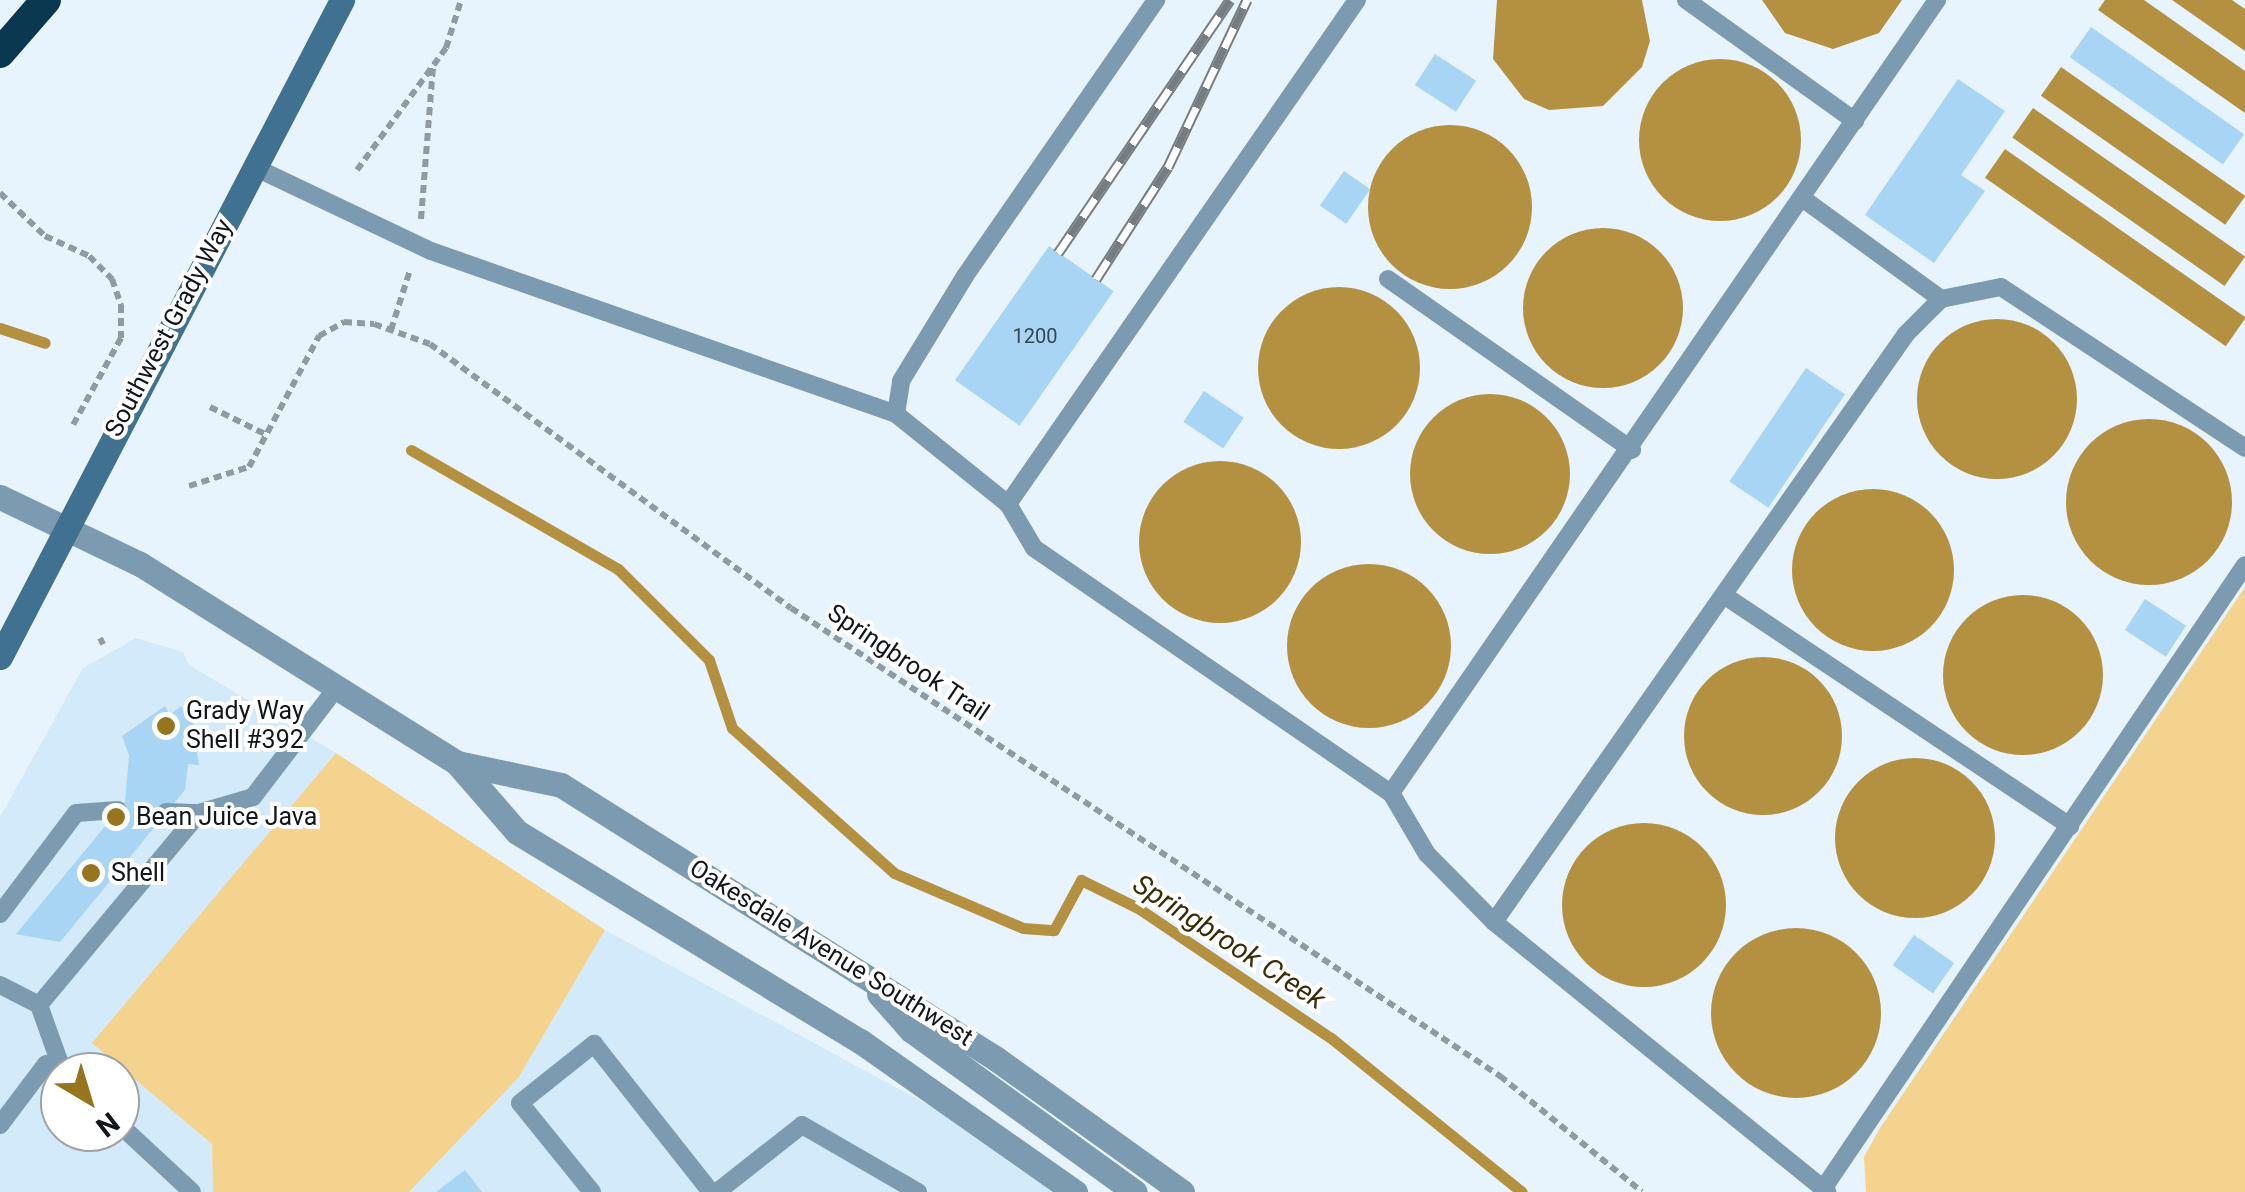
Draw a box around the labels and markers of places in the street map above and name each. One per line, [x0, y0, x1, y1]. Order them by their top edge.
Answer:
place label: Grady Way Shell #392 [186, 697, 304, 756]
marker: Grady Way Shell #392 [155, 715, 177, 737]
place label: Bean Juice Java [136, 802, 317, 832]
marker: Bean Juice Java [105, 806, 127, 828]
place label: Shell [111, 858, 165, 888]
marker: Shell [80, 862, 102, 884]

